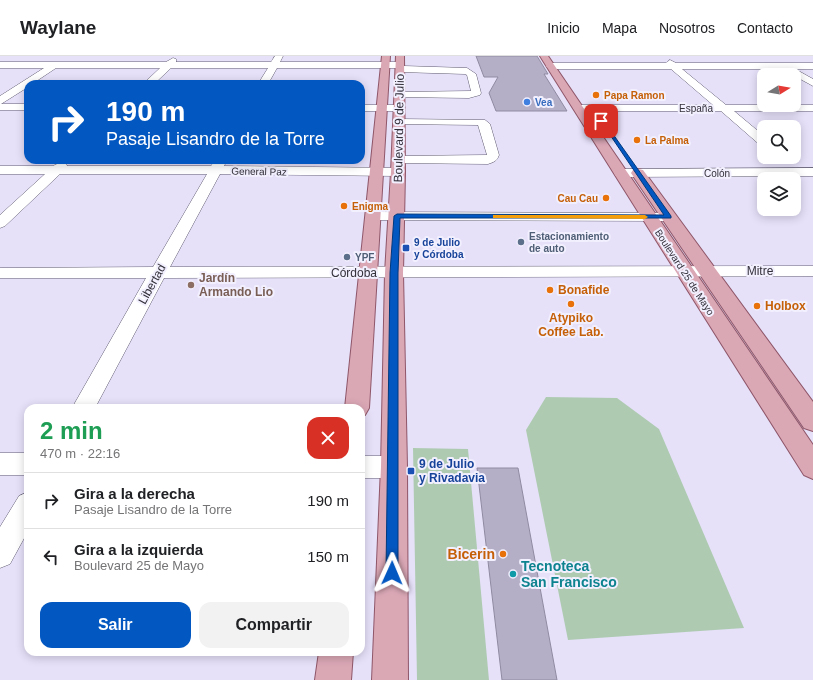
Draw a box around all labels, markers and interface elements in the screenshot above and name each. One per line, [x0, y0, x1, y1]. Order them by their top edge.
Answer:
text: Waylane [20, 17, 96, 38]
text: Inicio [547, 20, 580, 36]
text: Mapa [602, 20, 637, 36]
text: Nosotros [659, 20, 715, 36]
text: Contacto [737, 20, 793, 36]
north arrow [757, 68, 801, 112]
map controls [757, 68, 801, 216]
street label: Boulevard 9 de Julio [391, 73, 407, 182]
marker: Papa Ramon [591, 90, 601, 100]
place label: Papa Ramon [604, 90, 665, 101]
icon: right [40, 96, 92, 148]
text: 190 m [106, 96, 185, 127]
marker: Vea [522, 97, 532, 107]
place label: Vea [535, 97, 553, 108]
street label: España [679, 103, 713, 114]
pin [584, 104, 618, 138]
icon: arrive [590, 110, 612, 132]
button: search [757, 120, 801, 164]
text: Pasaje Lisandro de la Torre [106, 129, 325, 149]
marker: La Palma [632, 135, 642, 145]
place label: La Palma [645, 135, 689, 146]
street label: General Paz [231, 166, 287, 177]
street label: Colón [704, 168, 730, 179]
button: layers [757, 172, 801, 216]
place label: Cau Cau [557, 193, 598, 204]
marker: Cau Cau [601, 193, 611, 203]
marker: Enigma [339, 201, 349, 211]
place label: Enigma [352, 201, 389, 212]
street label: Boulevard 25 de Mayo [653, 227, 717, 318]
place label: Estacionamiento de auto [529, 231, 609, 254]
place label: 9 de Julio y Córdoba [414, 237, 464, 260]
marker: Estacionamiento de auto [516, 237, 526, 247]
marker: 9 de Julio y Córdoba [401, 243, 411, 253]
marker: YPF [342, 252, 352, 262]
place label: YPF [355, 252, 374, 263]
street label: Libertad [135, 262, 169, 306]
street label: Mitre [747, 264, 774, 278]
street label: Córdoba [331, 266, 377, 280]
place label: Jardín Armando Lio [199, 271, 273, 299]
marker: Jardín Armando Lio [186, 280, 196, 290]
place label: Bonafide [558, 283, 610, 297]
marker: Bonafide [545, 285, 555, 295]
marker: Atypiko Coffee Lab. [566, 299, 576, 309]
place label: Holbox [765, 299, 806, 313]
marker: Holbox [752, 301, 762, 311]
place label: Atypiko Coffee Lab. [538, 311, 604, 339]
text: 2 min [40, 417, 103, 444]
button: close [307, 417, 349, 459]
text: 470 m · 22:16 [40, 446, 120, 461]
place label: 9 de Julio y Rivadavia [419, 457, 485, 485]
marker: 9 de Julio y Rivadavia [406, 466, 416, 476]
text: Gira a la derecha [74, 485, 195, 502]
icon: right [40, 490, 62, 512]
text: 190 m [307, 492, 349, 509]
text: Pasaje Lisandro de la Torre [74, 502, 232, 517]
text: Gira a la izquierda [74, 541, 203, 558]
icon: left [40, 546, 62, 568]
place label: Bicerin [448, 546, 495, 562]
text: 150 m [307, 548, 349, 565]
marker: Bicerin [498, 549, 508, 559]
position arrow [371, 552, 413, 594]
text: Boulevard 25 de Mayo [74, 558, 204, 573]
place label: Tecnoteca San Francisco [521, 558, 617, 590]
marker: Tecnoteca San Francisco [508, 569, 518, 579]
button: Salir [40, 602, 191, 648]
button: Compartir [199, 602, 349, 648]

